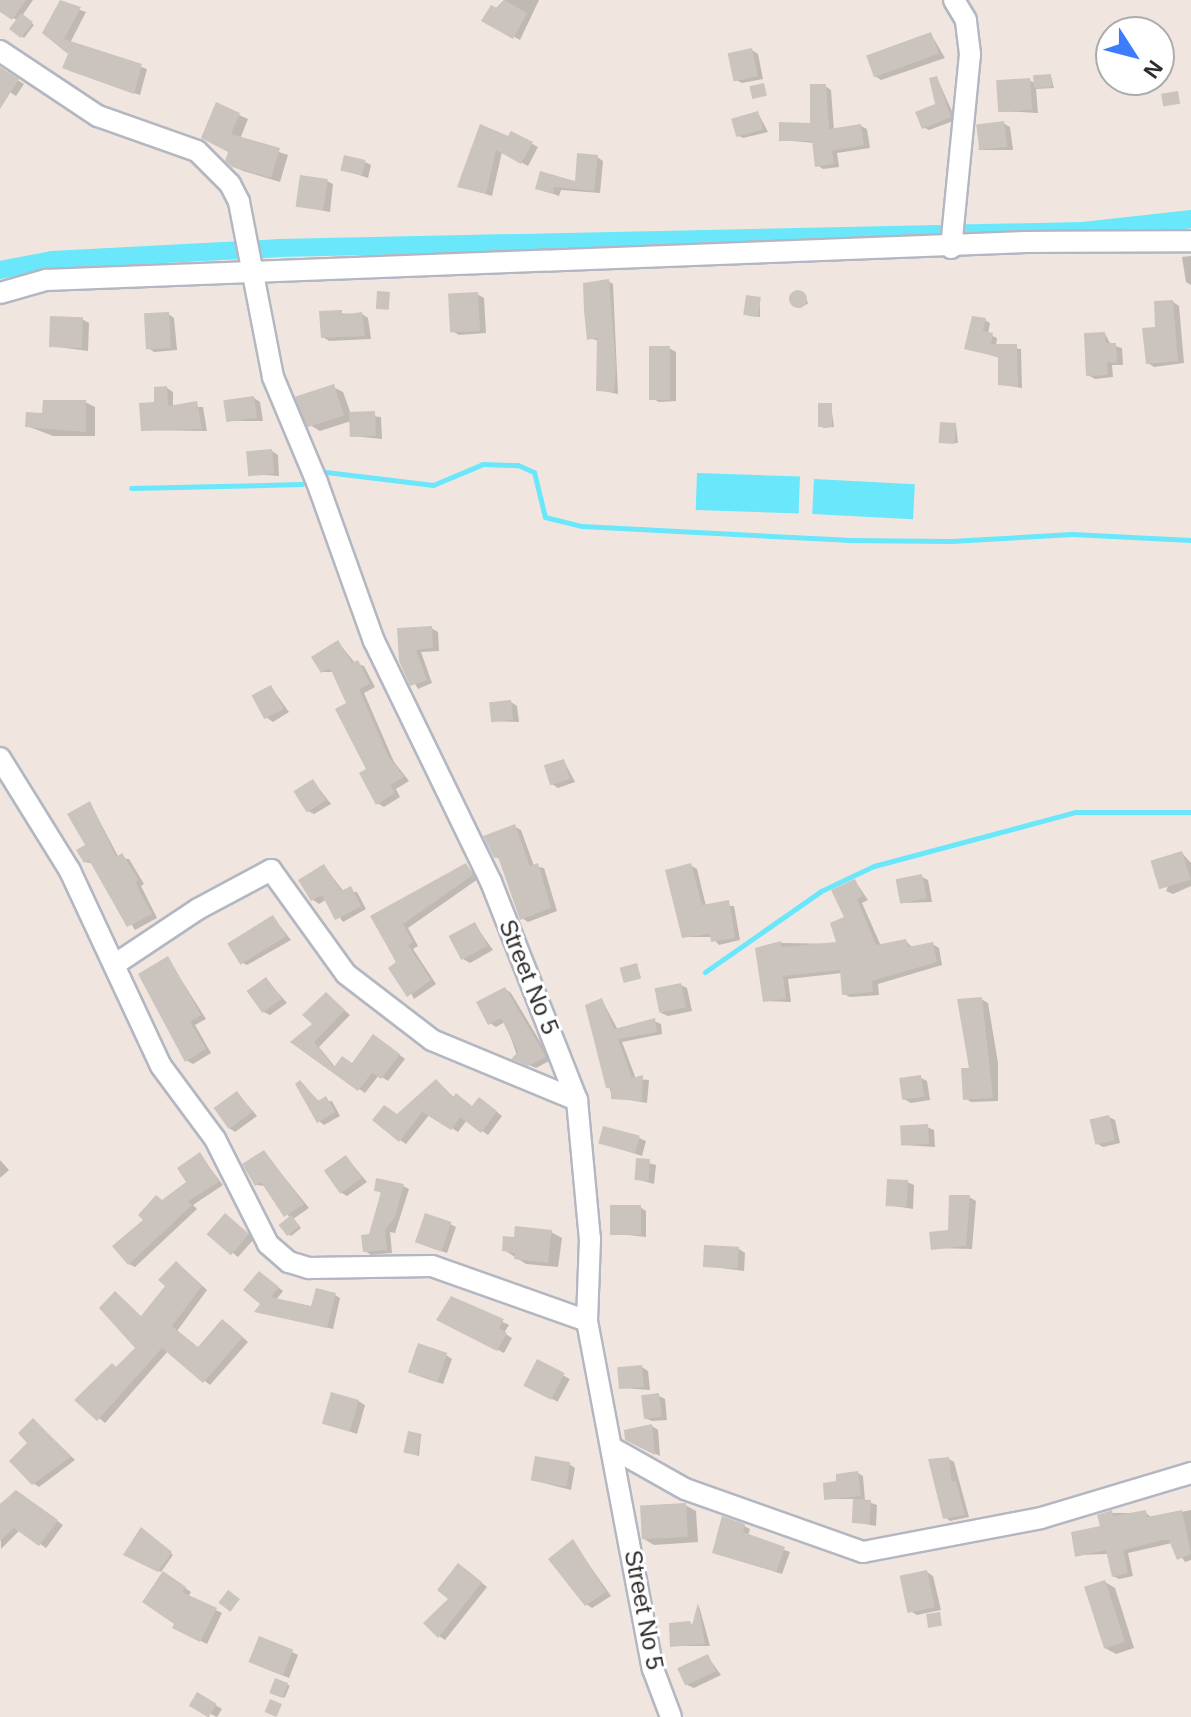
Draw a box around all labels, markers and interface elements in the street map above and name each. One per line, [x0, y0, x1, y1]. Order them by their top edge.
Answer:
north arrow [1095, 16, 1175, 96]
text: N [1138, 55, 1168, 83]
street label: Street No 5 [493, 915, 565, 1039]
street label: Street No 5 [618, 1548, 670, 1672]

